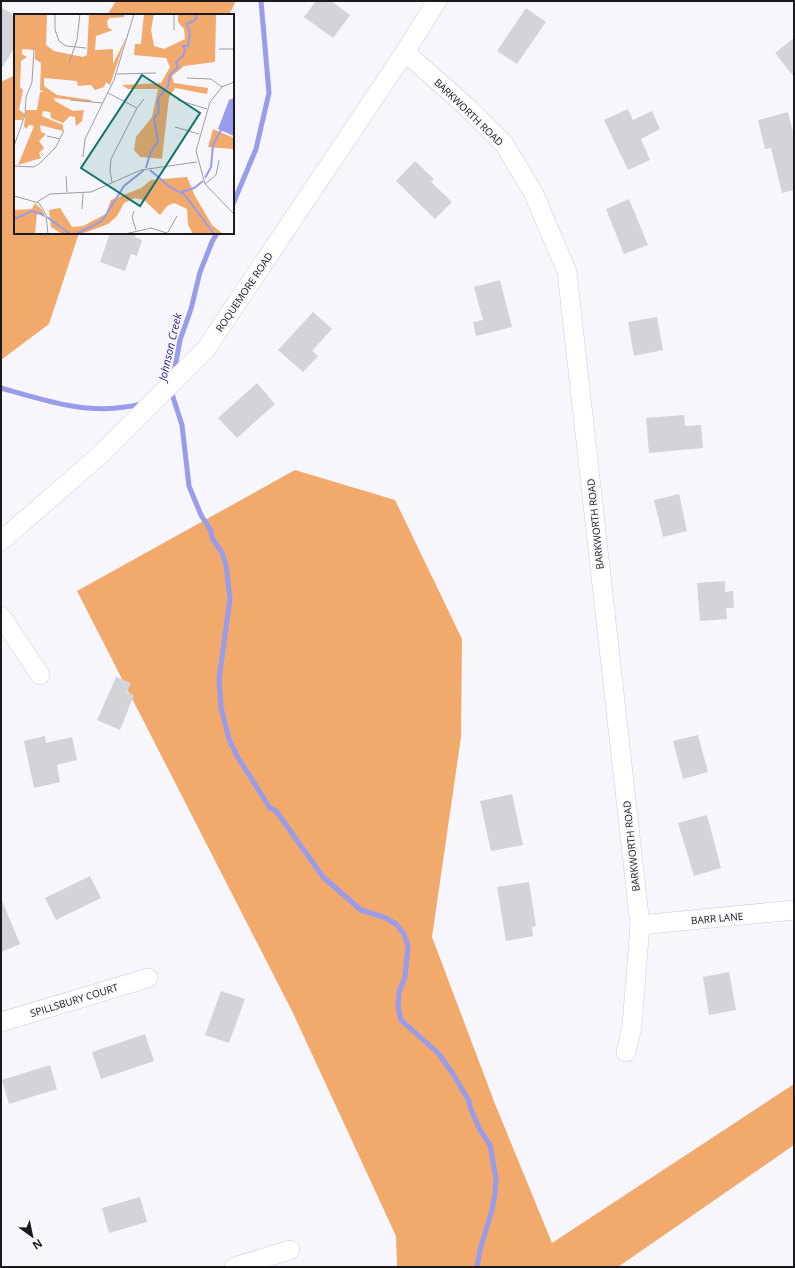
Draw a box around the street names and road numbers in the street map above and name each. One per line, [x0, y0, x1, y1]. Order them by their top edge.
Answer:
street label: BARKWORTH ROAD [431, 75, 507, 149]
street label: ROQUEMORE ROAD [212, 249, 276, 335]
street label: BARKWORTH ROAD [583, 478, 607, 570]
street label: BARKWORTH ROAD [619, 800, 643, 892]
street label: BARR LANE [690, 909, 744, 927]
street label: SPILLSBURY COURT [28, 980, 120, 1020]

